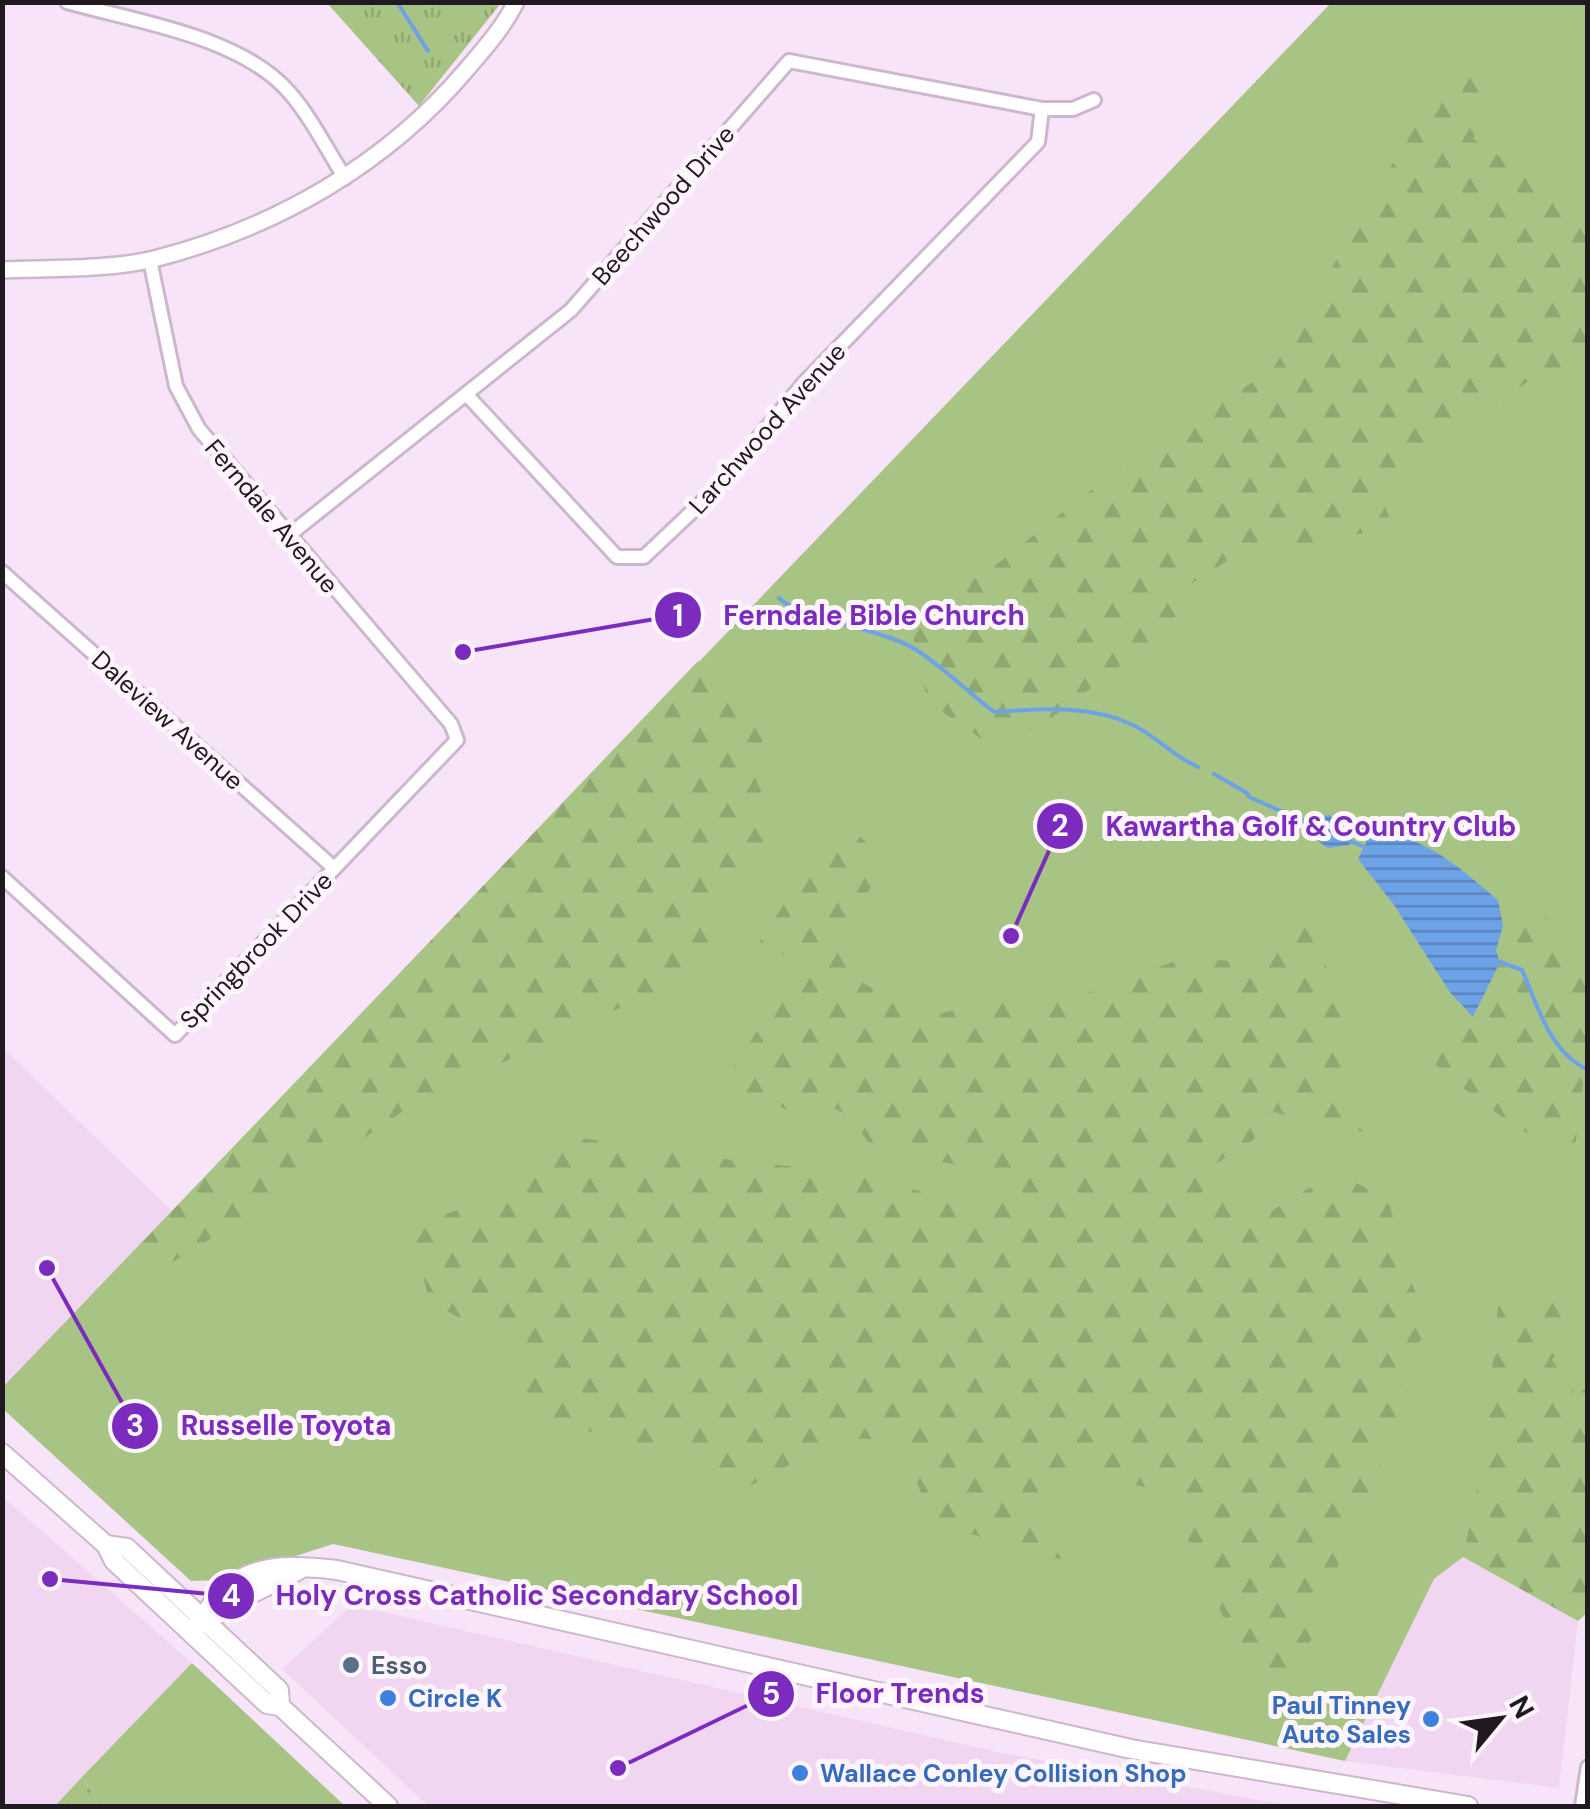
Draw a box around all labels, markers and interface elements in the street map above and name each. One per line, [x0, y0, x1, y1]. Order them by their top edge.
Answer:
street label: Beechwood Drive [585, 118, 742, 292]
street label: Larchwood Avenue [682, 336, 853, 521]
street label: Ferndale Avenue [197, 432, 346, 600]
callout: Ferndale Bible Church [653, 586, 1045, 644]
text: 1 [673, 596, 683, 635]
text: Ferndale Bible Church [723, 597, 1025, 634]
street label: Daleview Avenue [85, 643, 251, 797]
callout: Kawartha Golf & Country Club [1035, 797, 1536, 855]
text: 2 [1051, 806, 1069, 845]
text: Kawartha Golf & Country Club [1106, 808, 1516, 845]
street label: Springbrook Drive [173, 865, 340, 1036]
callout: Russelle Toyota [110, 1397, 411, 1455]
text: 3 [126, 1406, 144, 1445]
text: Russelle Toyota [181, 1407, 391, 1444]
callout: Holy Cross Catholic Secondary School [206, 1567, 819, 1625]
text: 4 [221, 1576, 241, 1615]
text: Holy Cross Catholic Secondary School [275, 1577, 799, 1614]
place label: Esso [371, 1649, 427, 1682]
marker: Esso [340, 1654, 362, 1676]
callout: Floor Trends [746, 1665, 1005, 1723]
north arrow [1450, 1669, 1550, 1769]
text: 5 [762, 1674, 780, 1713]
text: Floor Trends [815, 1675, 985, 1712]
place label: Circle K [408, 1682, 502, 1715]
marker: Circle K [377, 1687, 399, 1709]
place label: Paul Tinney Auto Sales [1272, 1689, 1411, 1751]
text: N [1500, 1689, 1543, 1725]
marker: Paul Tinney Auto Sales [1420, 1708, 1442, 1730]
place label: Wallace Conley Collision Shop [820, 1757, 1187, 1790]
marker: Wallace Conley Collision Shop [789, 1762, 811, 1784]

